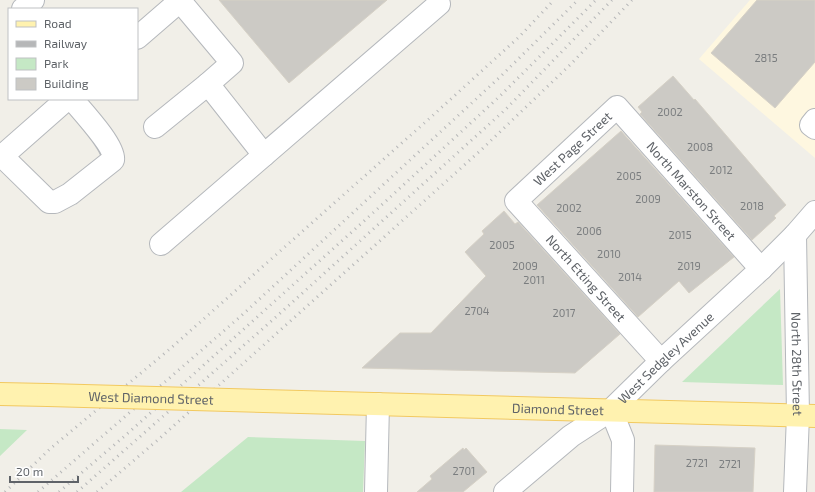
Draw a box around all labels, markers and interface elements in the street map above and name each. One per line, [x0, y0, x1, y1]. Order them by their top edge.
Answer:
legend [8, 8, 138, 100]
text: Road [44, 16, 72, 30]
text: Railway [44, 36, 88, 50]
house number: 2815 [754, 51, 778, 64]
text: Park [44, 56, 69, 70]
text: Building [44, 76, 89, 90]
house number: 2002 [657, 105, 683, 118]
street label: West Page Street [530, 108, 615, 189]
street label: North Marston Street [643, 138, 740, 243]
house number: 2008 [687, 140, 713, 153]
house number: 2012 [709, 163, 733, 176]
house number: 2005 [616, 169, 642, 182]
house number: 2009 [635, 192, 661, 205]
house number: 2018 [740, 199, 764, 212]
house number: 2002 [556, 201, 582, 214]
house number: 2006 [576, 224, 602, 237]
house number: 2015 [668, 228, 692, 241]
street label: North Etting Street [543, 231, 629, 325]
house number: 2005 [489, 238, 515, 251]
house number: 2010 [597, 247, 621, 260]
house number: 2009 [512, 259, 538, 272]
house number: 2019 [677, 259, 701, 272]
house number: 2014 [618, 270, 642, 283]
house number: 2011 [523, 273, 545, 286]
house number: 2704 [464, 304, 490, 317]
house number: 2017 [553, 306, 576, 319]
street label: West Sedgley Avenue [614, 309, 717, 407]
street label: North 28th Street [788, 312, 806, 416]
street label: West Diamond Street [88, 388, 214, 408]
street label: Diamond Street [512, 400, 604, 418]
house number: 2721 [686, 456, 708, 469]
house number: 2721 [719, 457, 741, 470]
scale bar [10, 458, 78, 484]
text: 20 m [16, 464, 43, 478]
house number: 2701 [453, 464, 475, 477]

